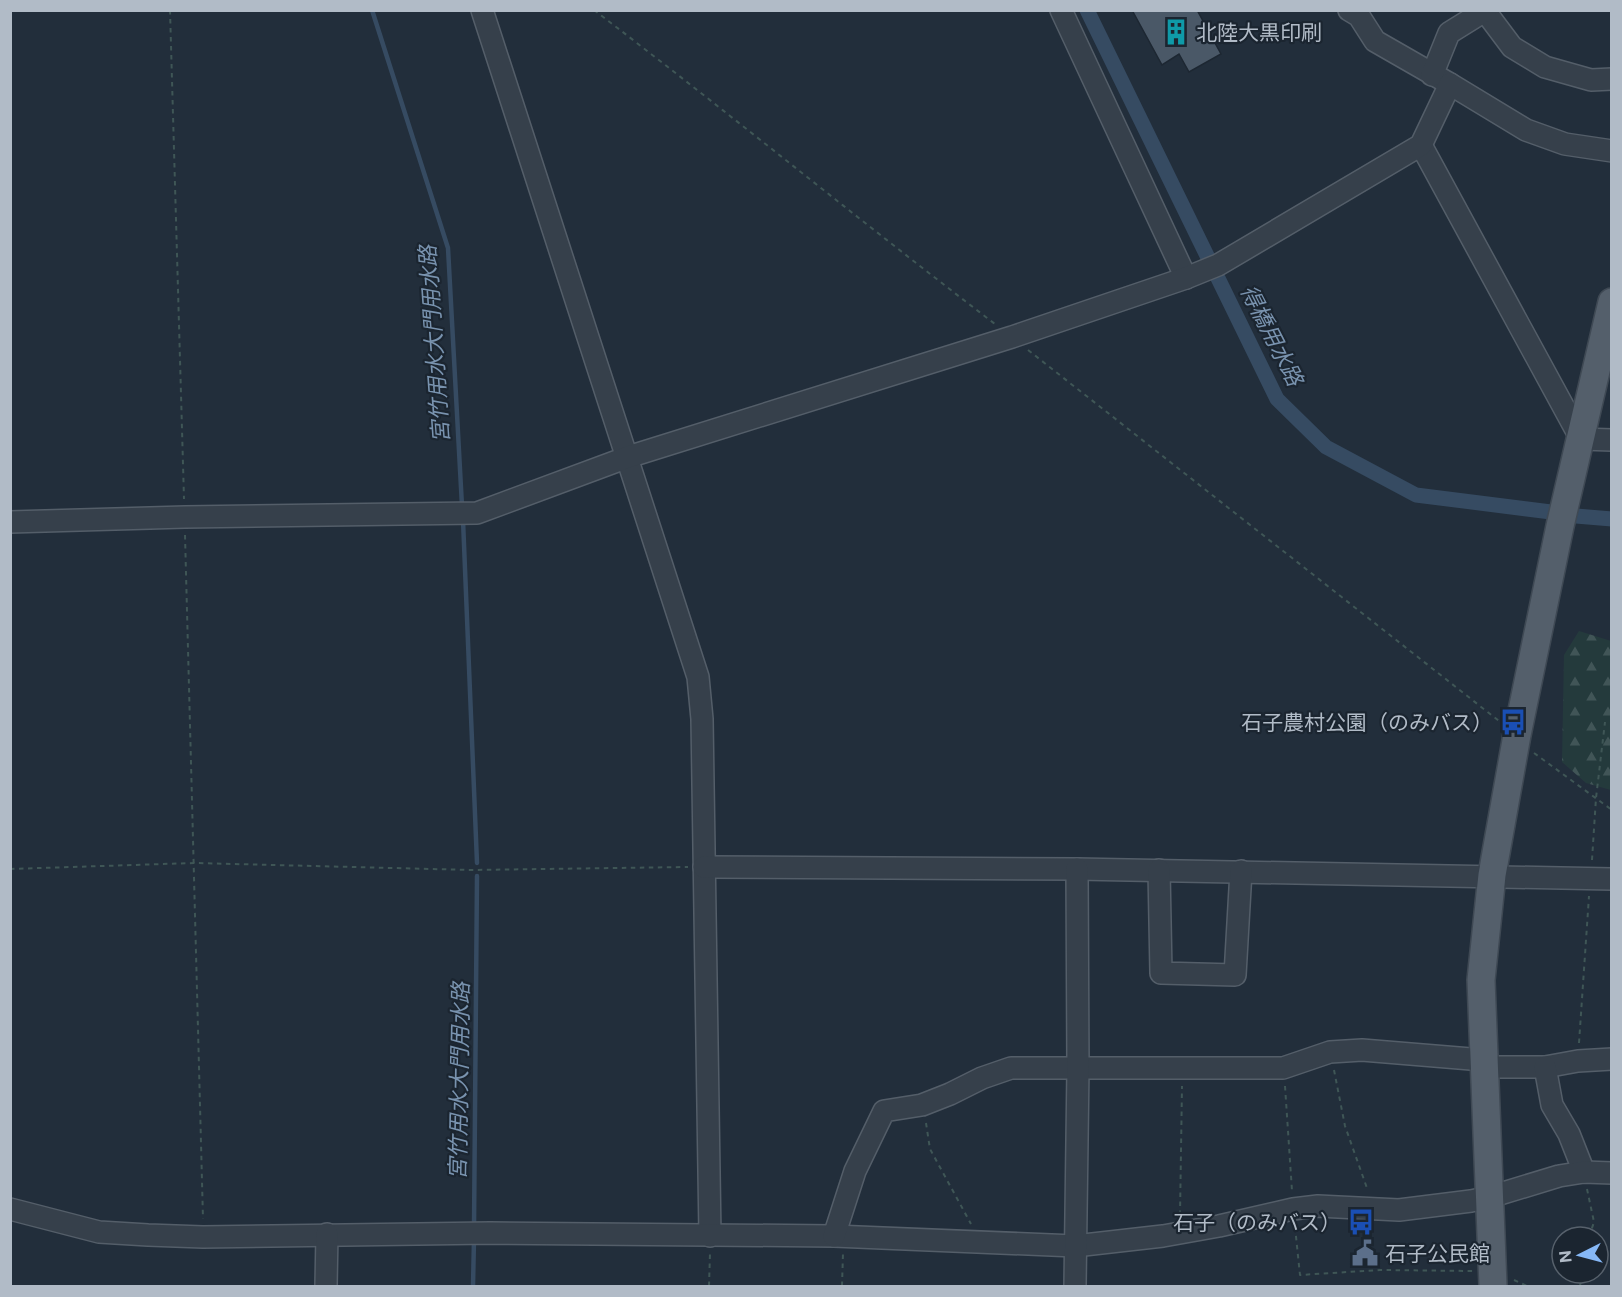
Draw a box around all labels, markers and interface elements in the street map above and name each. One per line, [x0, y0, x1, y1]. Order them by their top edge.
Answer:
building icon: 北陸大黒印刷 [1161, 17, 1191, 47]
place label: 北陸大黒印刷 [1196, 20, 1322, 45]
water label: 宮竹用水大門用水路 [414, 242, 454, 444]
water label: 得橋用水路 [1235, 280, 1309, 392]
bus stop icon: 石子農村公園（のみバス） [1498, 707, 1528, 737]
place label: 石子農村公園（のみバス） [1241, 710, 1493, 735]
water label: 宮竹用水大門用水路 [444, 980, 474, 1180]
bus stop icon: 石子（のみバス） [1346, 1207, 1376, 1237]
place label: 石子（のみバス） [1173, 1210, 1341, 1235]
north arrow [1550, 1225, 1610, 1285]
public building icon: 石子公民館 [1350, 1238, 1380, 1268]
place label: 石子公民館 [1385, 1241, 1490, 1266]
text: N [1555, 1249, 1576, 1264]

